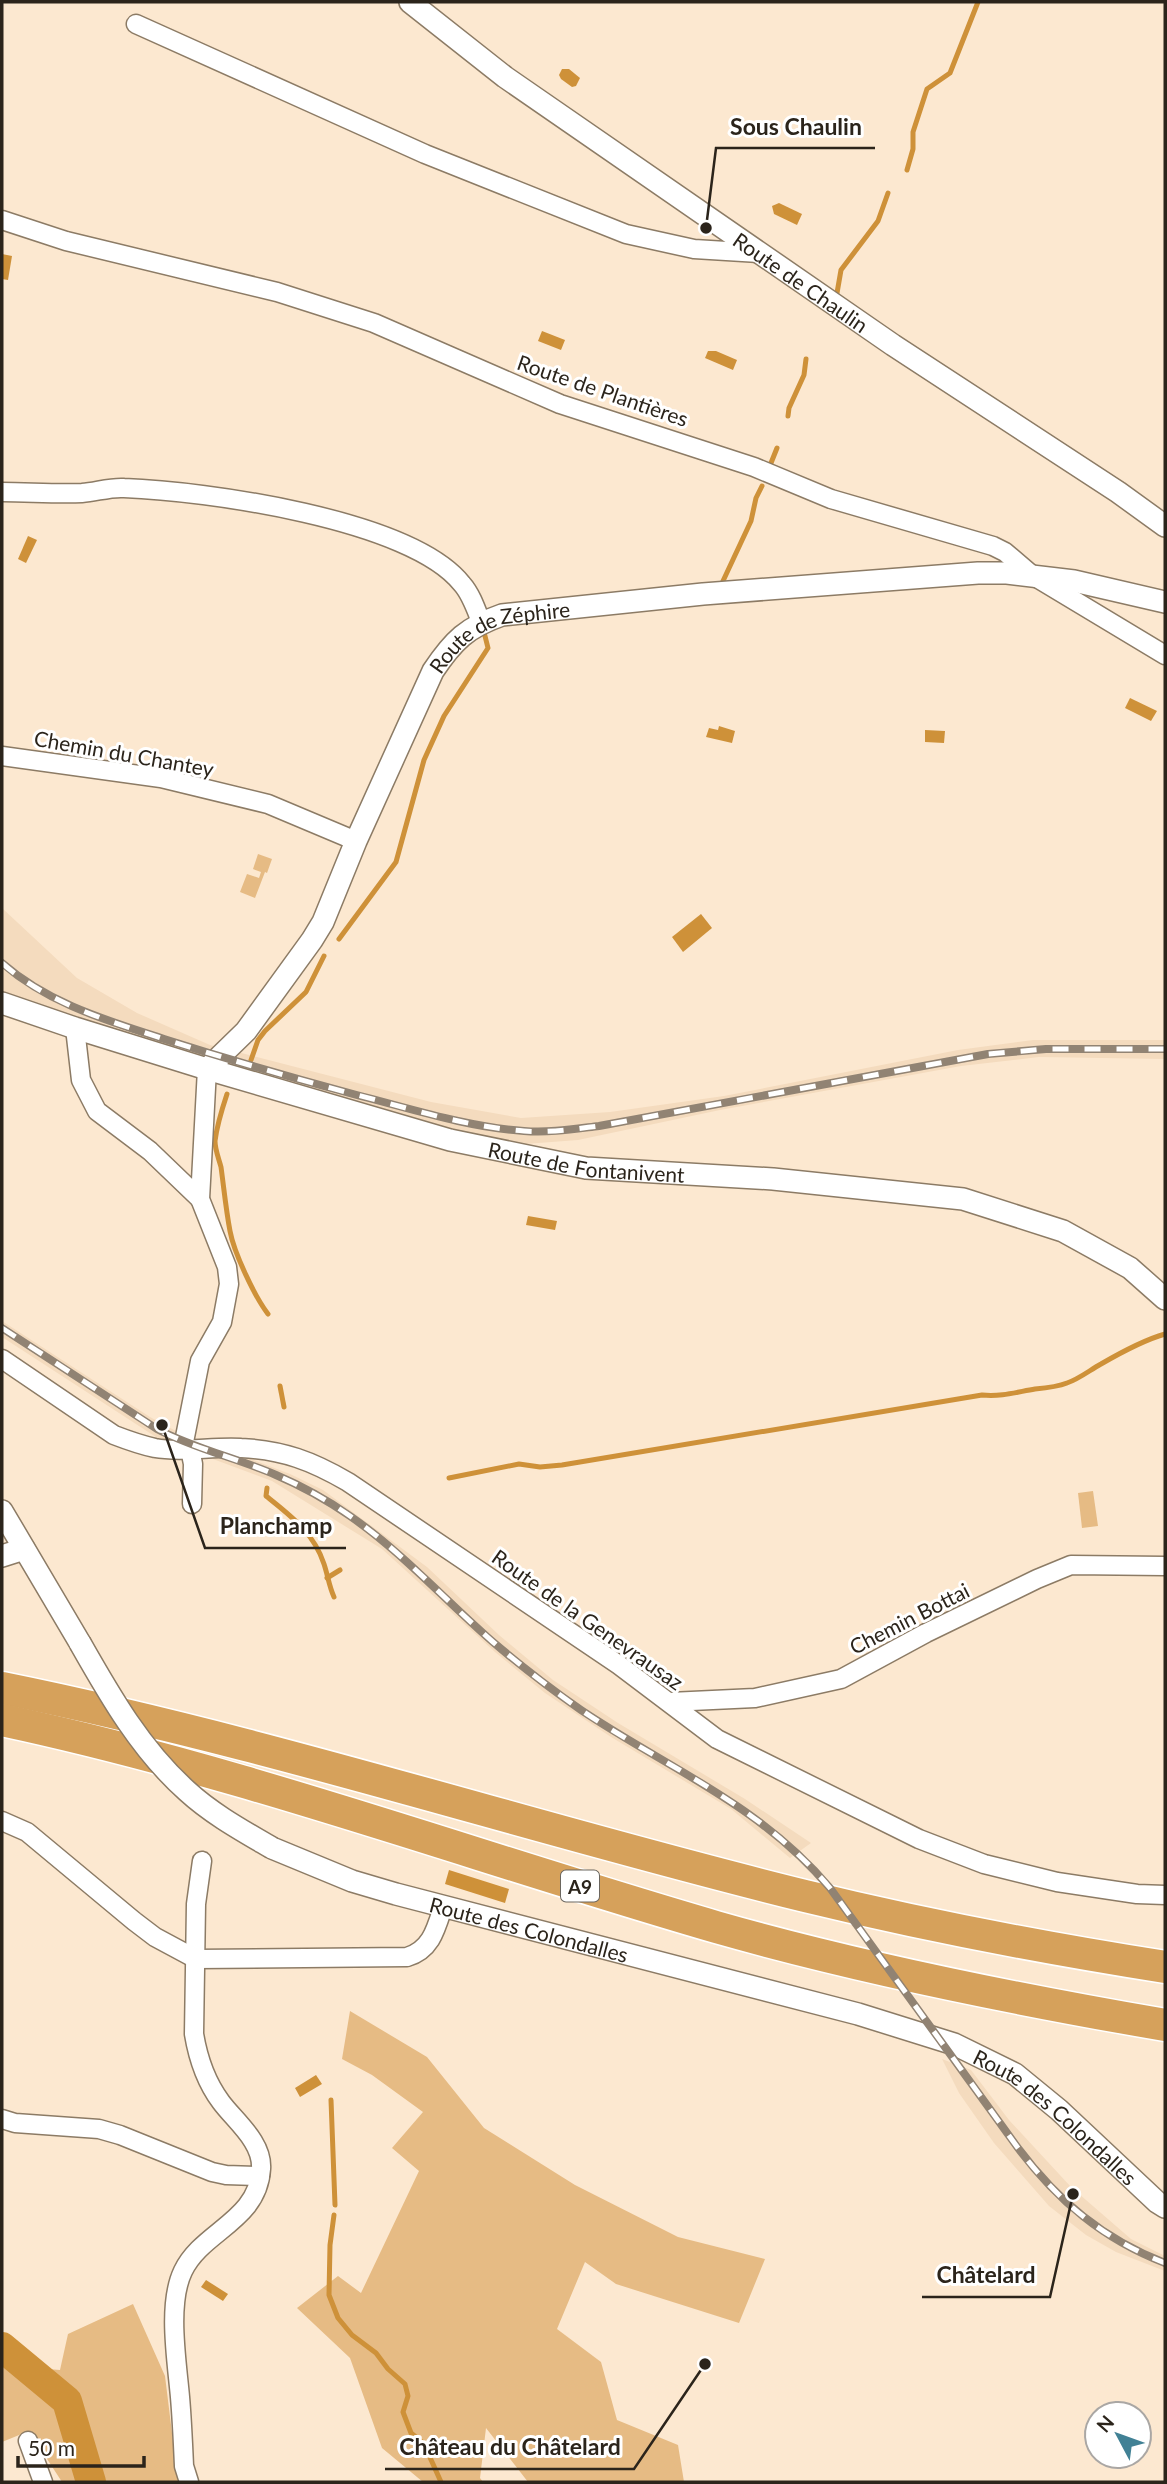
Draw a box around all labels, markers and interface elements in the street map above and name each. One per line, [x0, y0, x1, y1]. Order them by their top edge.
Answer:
callout: Sous Chaulin [716, 104, 875, 148]
text: Sous Chaulin [730, 112, 862, 140]
street label: Route de Chaulin [729, 226, 873, 337]
street label: Route de Plantières [514, 349, 692, 431]
street label: Route de Zéphire [423, 595, 571, 677]
street label: Chemin du Chantey [32, 725, 216, 781]
street label: Route de Fontanivent [486, 1136, 686, 1186]
callout: Planchamp [205, 1504, 346, 1548]
text: Planchamp [220, 1511, 332, 1539]
street label: Route de la Genevrausaz [488, 1544, 688, 1694]
street label: Chemin Bottai [845, 1577, 973, 1659]
road number: A9 [561, 1870, 599, 1902]
street label: Route des Colondalles [427, 1891, 631, 1966]
street label: Route des Colondalles [970, 2043, 1143, 2190]
callout: Châtelard [922, 2253, 1050, 2297]
text: Châtelard [936, 2260, 1036, 2288]
north arrow [1083, 2400, 1153, 2470]
text: N [1091, 2410, 1118, 2437]
scale bar [18, 2424, 144, 2468]
callout: Château du Châtelard [385, 2425, 634, 2469]
text: Château du Châtelard [399, 2432, 621, 2460]
text: 50 m [28, 2435, 75, 2460]

